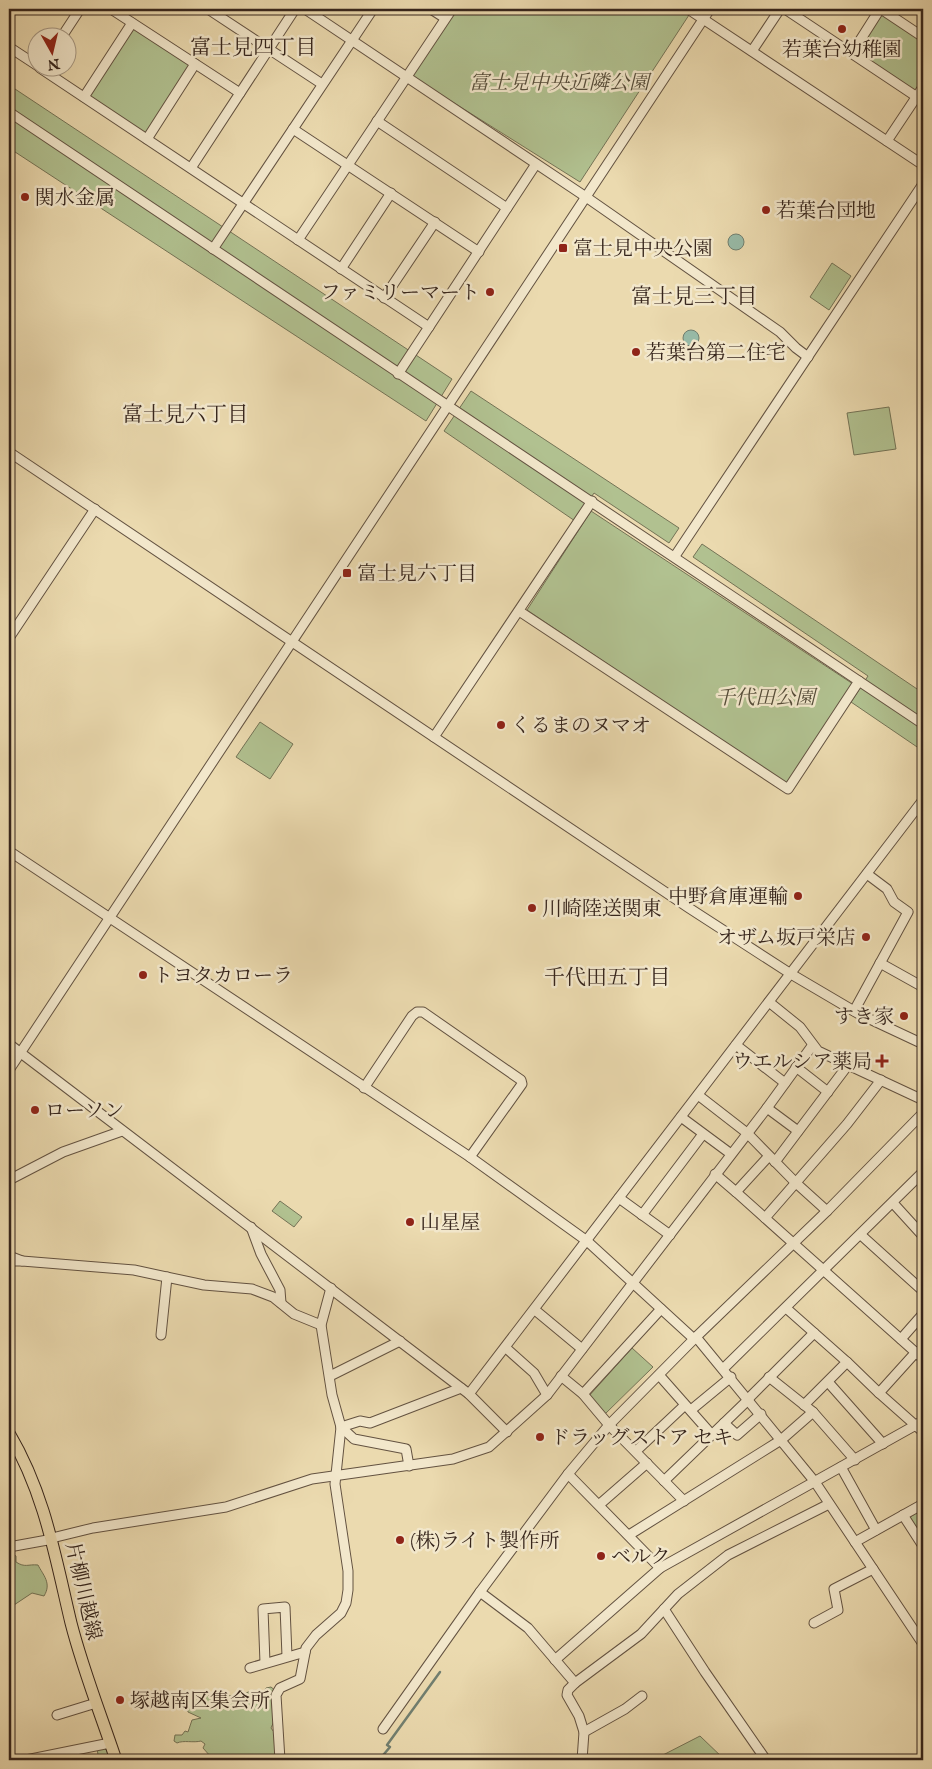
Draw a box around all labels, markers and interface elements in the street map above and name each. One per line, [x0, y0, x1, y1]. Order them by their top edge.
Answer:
marker: 若葉台幼稚園 [836, 23, 848, 35]
north arrow [28, 28, 78, 78]
district label: 富士見四丁目 [190, 35, 316, 62]
place label: 若葉台幼稚園 [782, 38, 902, 63]
text: N [46, 54, 62, 74]
park label: 富士見中央近隣公園 [469, 71, 652, 96]
place label: 関水金属 [35, 186, 115, 211]
marker: 関水金属 [19, 191, 31, 203]
place label: 若葉台団地 [776, 199, 876, 224]
marker: 若葉台団地 [760, 204, 772, 216]
place label: 富士見中央公園 [573, 237, 713, 262]
marker: 富士見中央公園 [557, 242, 569, 254]
place label: ファミリーマート [320, 281, 480, 306]
district label: 富士見三丁目 [631, 284, 757, 311]
marker: ファミリーマート [484, 286, 496, 298]
place label: 若葉台第二住宅 [646, 341, 786, 366]
marker: 若葉台第二住宅 [630, 346, 642, 358]
district label: 富士見六丁目 [122, 402, 248, 429]
place label: 富士見六丁目 [357, 562, 477, 587]
marker: 富士見六丁目 [341, 567, 353, 579]
park label: 千代田公園 [715, 686, 818, 711]
place label: くるまのヌマオ [511, 714, 651, 739]
marker: くるまのヌマオ [495, 719, 507, 731]
place label: 中野倉庫運輸 [668, 885, 788, 910]
marker: 中野倉庫運輸 [792, 890, 804, 902]
place label: 川崎陸送関東 [542, 897, 662, 922]
marker: 川崎陸送関東 [526, 902, 538, 914]
place label: オザム坂戸栄店 [717, 926, 856, 951]
marker: オザム坂戸栄店 [860, 931, 872, 943]
place label: トヨタカローラ [153, 964, 293, 989]
district label: 千代田五丁目 [544, 965, 670, 992]
marker: トヨタカローラ [137, 969, 149, 981]
place label: すき家 [834, 1005, 894, 1030]
marker: すき家 [898, 1010, 910, 1022]
place label: ウエルシア薬局 [733, 1050, 872, 1075]
marker: ウエルシア薬局 [876, 1055, 888, 1067]
place label: ローソン [45, 1099, 124, 1124]
marker: ローソン [29, 1104, 41, 1116]
place label: 山星屋 [420, 1211, 480, 1236]
marker: 山星屋 [404, 1216, 416, 1228]
place label: ドラッグストア セキ [550, 1426, 733, 1451]
marker: ドラッグストア セキ [534, 1431, 546, 1443]
place label: (株)ライト製作所 [410, 1529, 560, 1554]
marker: (株)ライト製作所 [394, 1534, 406, 1546]
street label: 片柳川越線 [59, 1540, 106, 1643]
place label: ベルク [611, 1545, 671, 1570]
marker: ベルク [595, 1550, 607, 1562]
place label: 塚越南区集会所 [130, 1689, 270, 1714]
marker: 塚越南区集会所 [114, 1694, 126, 1706]

